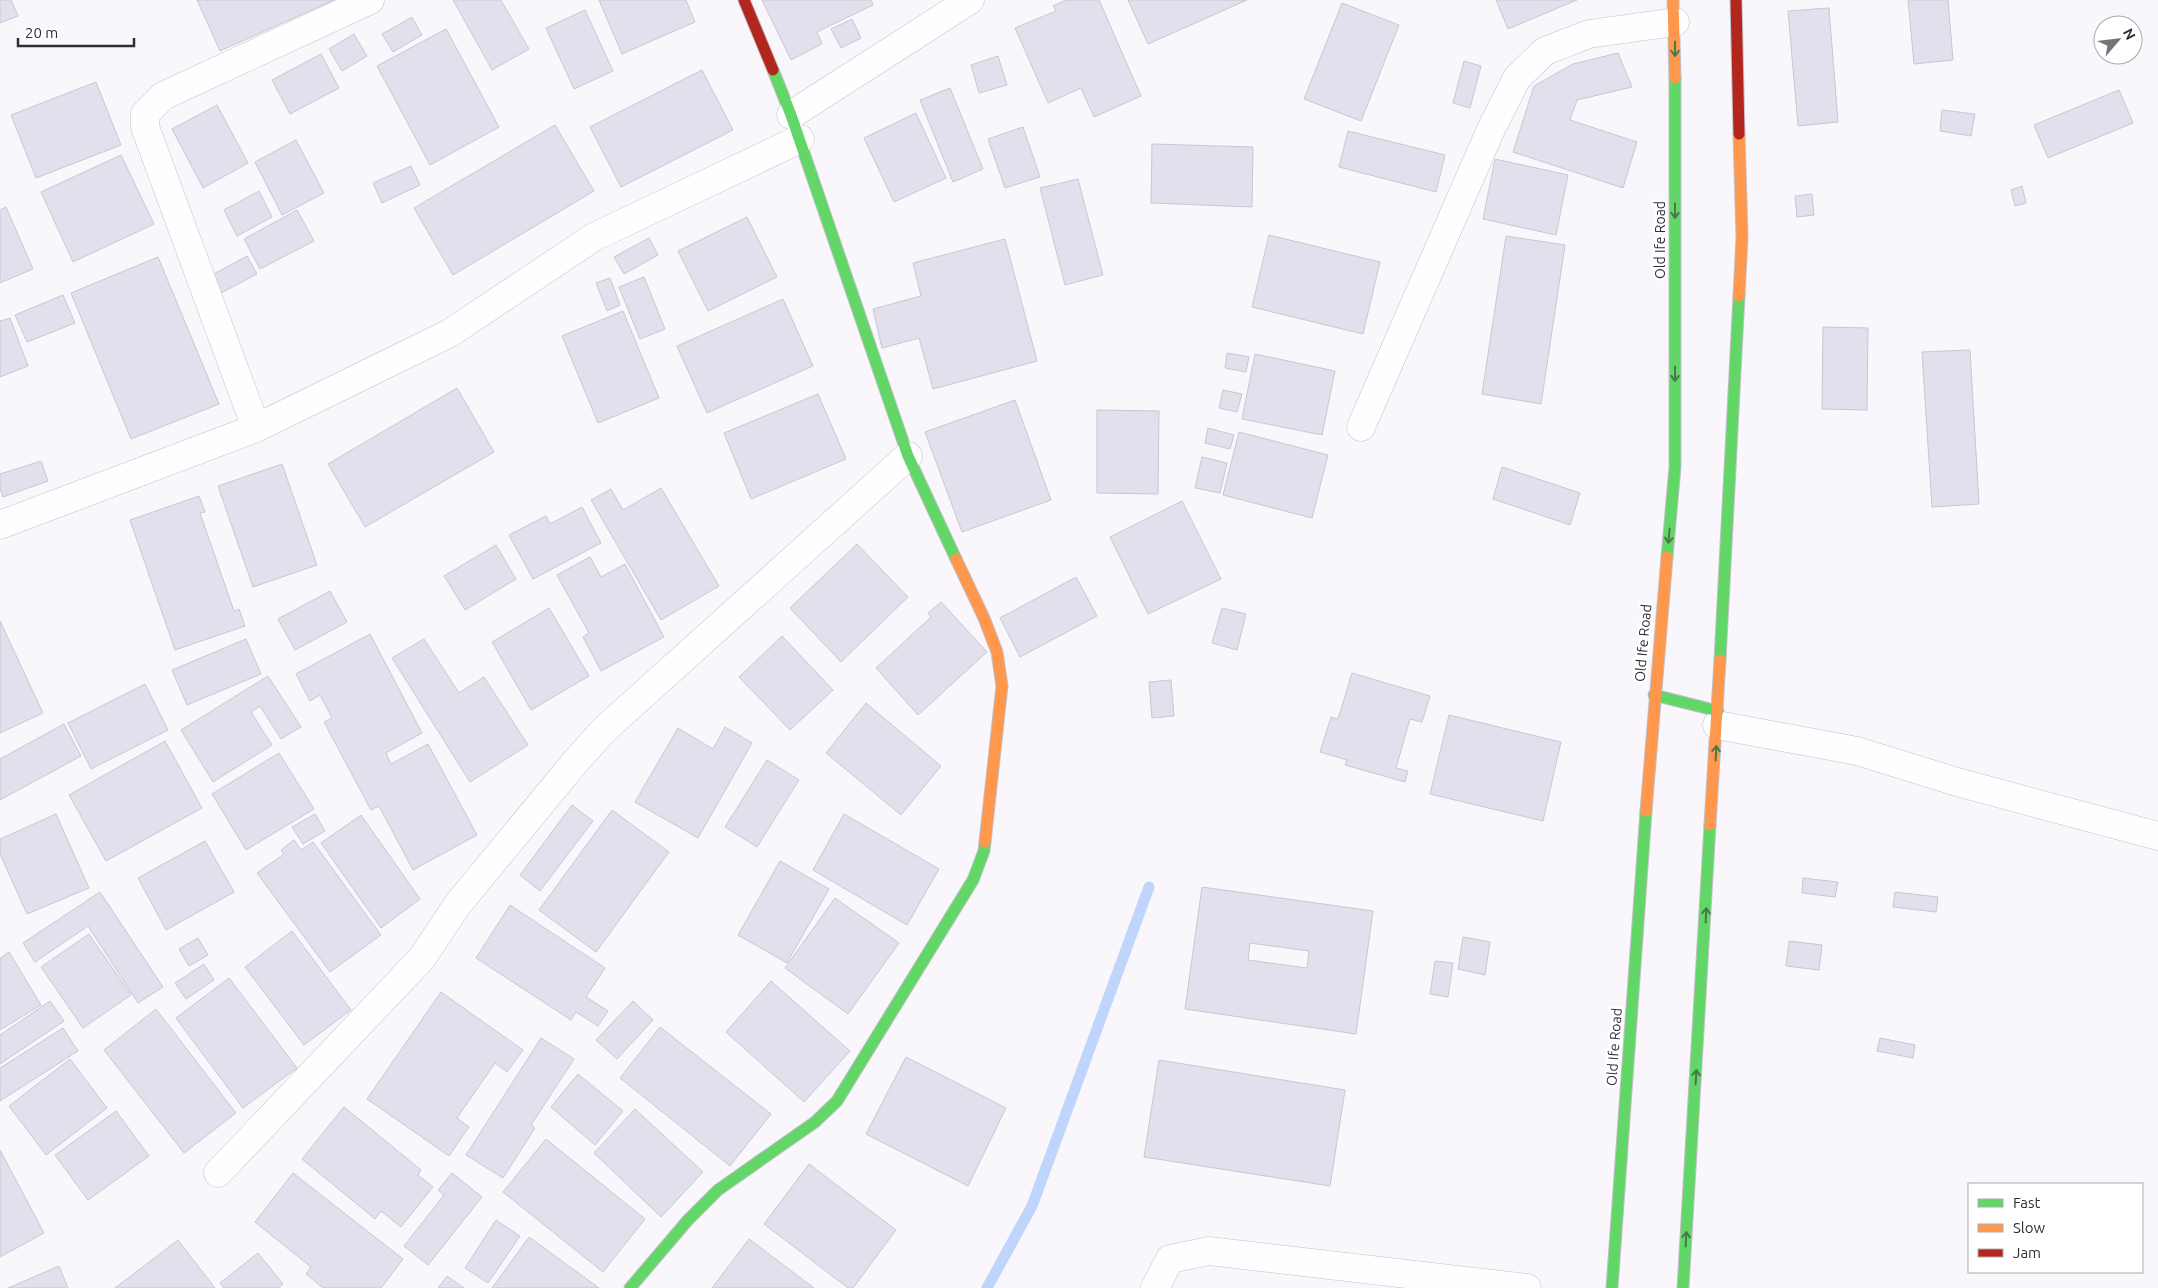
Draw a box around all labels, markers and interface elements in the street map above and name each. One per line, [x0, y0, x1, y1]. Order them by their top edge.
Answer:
scale bar [18, 15, 134, 47]
north arrow [2093, 15, 2143, 65]
text: 20 m [25, 24, 58, 41]
text: N [2120, 26, 2139, 42]
one-way arrow [1670, 40, 1680, 56]
street label: Old Ife Road [1652, 201, 1668, 279]
one-way arrow [1670, 202, 1680, 219]
one-way arrow [1670, 365, 1680, 381]
one-way arrow [1664, 528, 1673, 544]
street label: Old Ife Road [1632, 603, 1654, 683]
one-way arrow [1711, 745, 1720, 761]
one-way arrow [1701, 907, 1710, 923]
street label: Old Ife Road [1603, 1008, 1625, 1086]
one-way arrow [1691, 1069, 1700, 1085]
legend [1968, 1183, 2143, 1273]
text: Fast [2013, 1194, 2041, 1211]
text: Slow [2013, 1219, 2046, 1236]
one-way arrow [1682, 1232, 1691, 1248]
text: Jam [2013, 1244, 2041, 1261]

